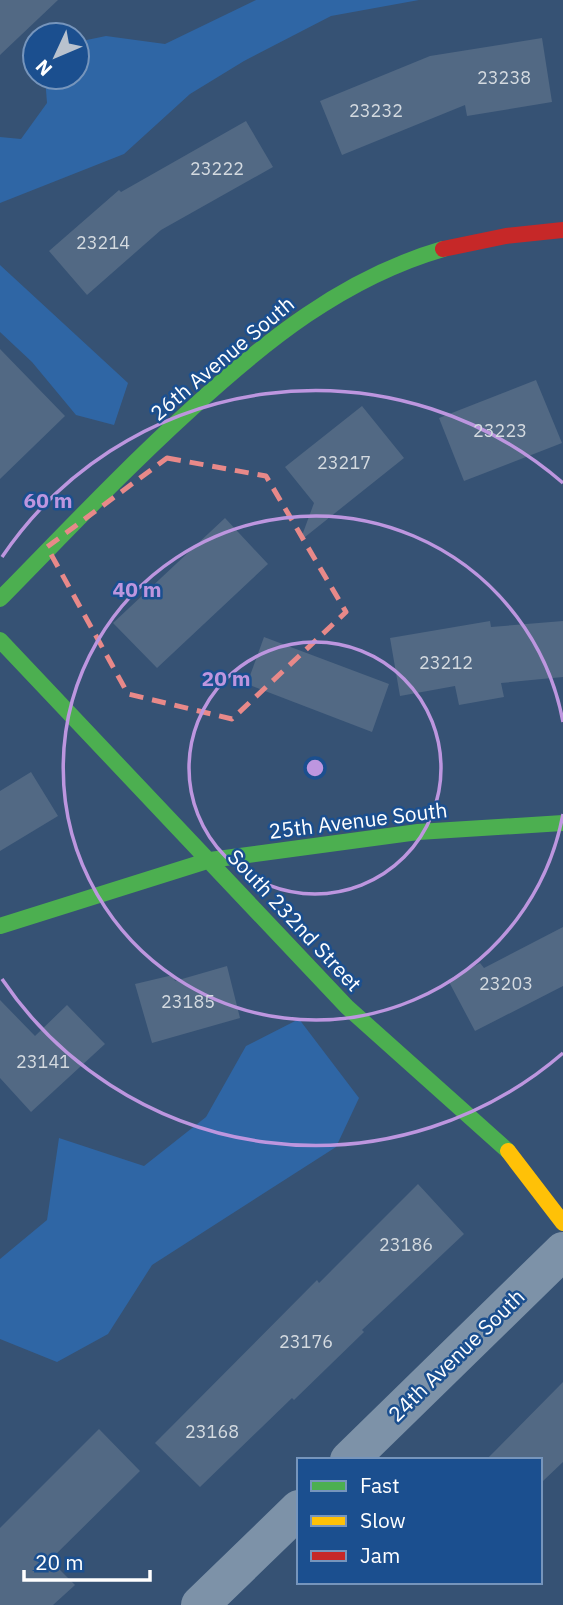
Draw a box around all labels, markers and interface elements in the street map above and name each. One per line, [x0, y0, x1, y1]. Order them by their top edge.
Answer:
north arrow [21, 21, 91, 91]
text: N [30, 55, 57, 81]
house number: 23238 [477, 66, 531, 89]
house number: 23232 [349, 99, 403, 122]
house number: 23222 [190, 157, 244, 180]
house number: 23214 [76, 231, 130, 254]
street label: 26th Avenue South [144, 290, 300, 426]
house number: 23223 [473, 419, 527, 442]
house number: 23217 [317, 451, 371, 474]
text: 60 m [24, 486, 72, 514]
text: 40 m [113, 575, 161, 603]
house number: 23212 [419, 651, 473, 674]
text: 20 m [202, 664, 250, 692]
centre of rings [303, 756, 327, 780]
street label: 25th Avenue South [267, 795, 449, 845]
street label: South 232nd Street [222, 843, 368, 997]
house number: 23203 [479, 972, 533, 995]
house number: 23185 [161, 990, 215, 1013]
house number: 23141 [16, 1050, 70, 1073]
house number: 23186 [379, 1233, 433, 1256]
street label: 24th Avenue South [382, 1283, 530, 1427]
house number: 23176 [279, 1330, 333, 1353]
house number: 23168 [185, 1420, 239, 1443]
legend [297, 1458, 542, 1584]
text: Fast [360, 1471, 400, 1499]
text: Slow [360, 1506, 406, 1534]
scale bar [24, 1538, 150, 1582]
text: Jam [360, 1541, 400, 1569]
text: 20 m [35, 1548, 84, 1576]

